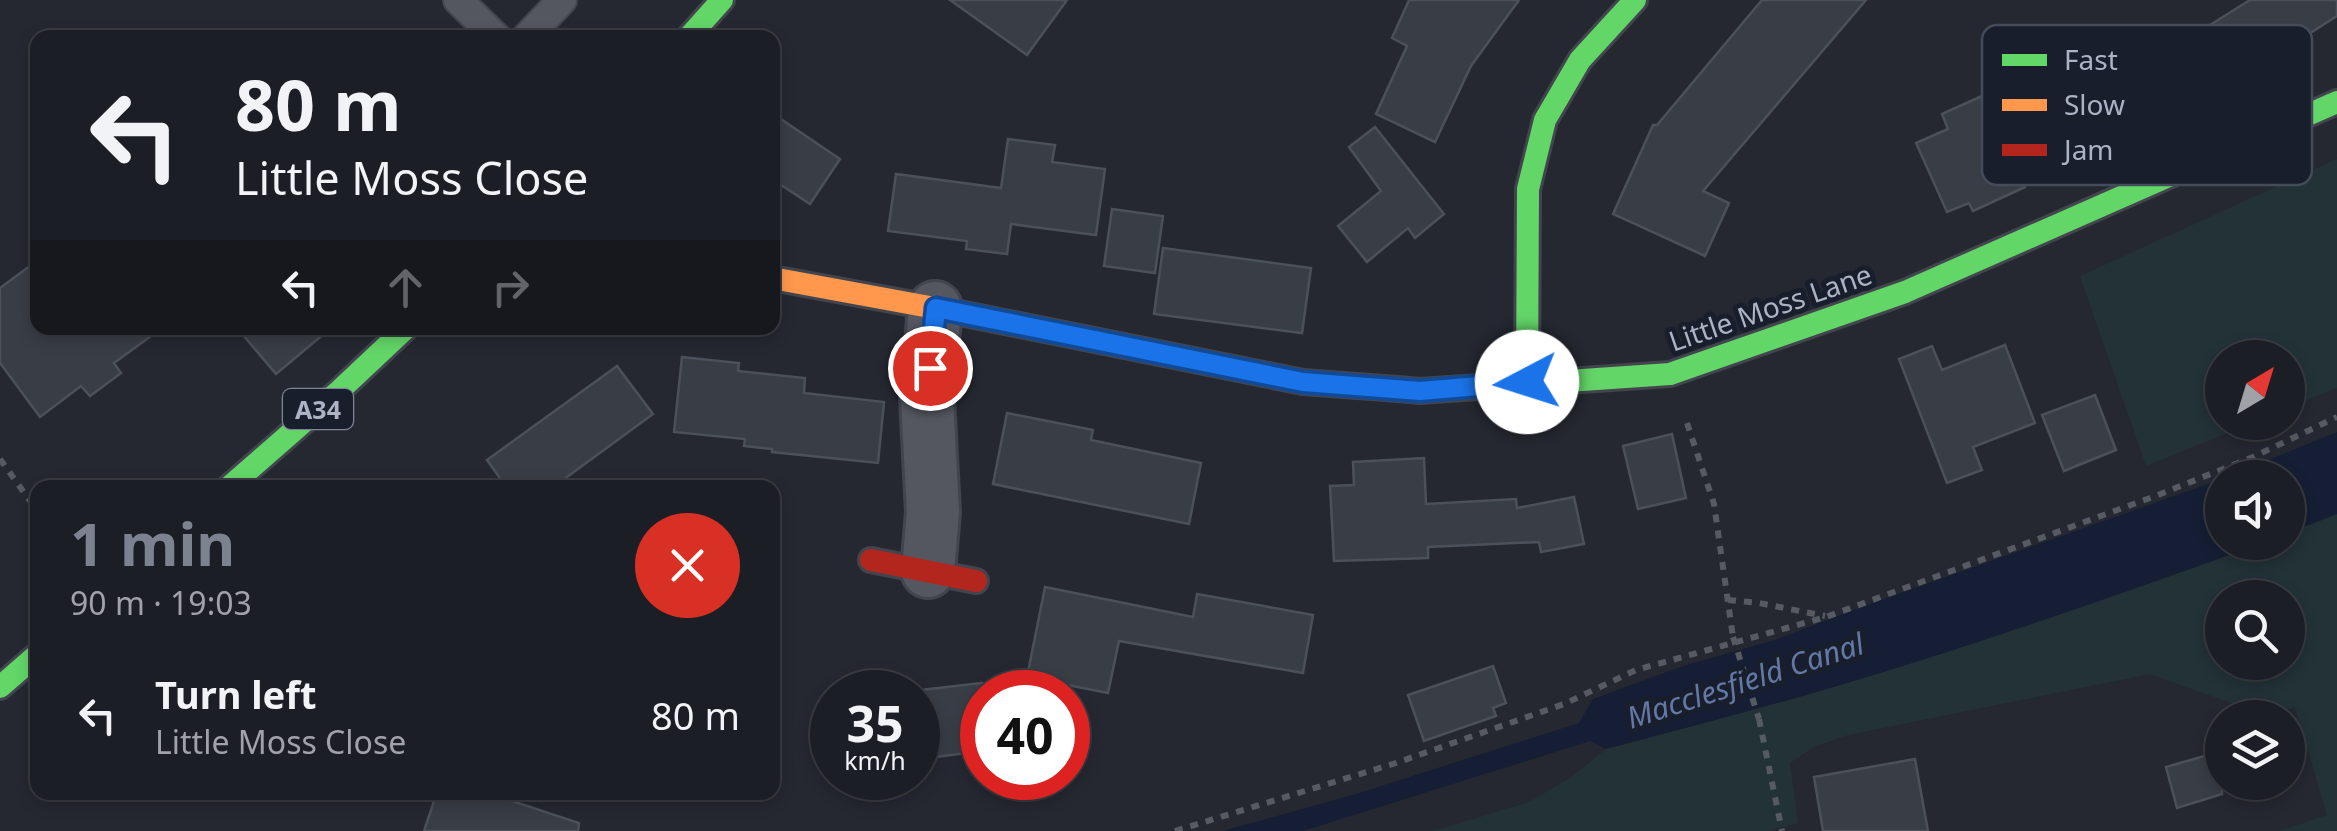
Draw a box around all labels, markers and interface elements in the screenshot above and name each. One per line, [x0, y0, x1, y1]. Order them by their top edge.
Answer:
legend [1982, 25, 2312, 185]
text: Fast [2064, 40, 2118, 78]
text: 80 m [235, 56, 402, 152]
icon: left [70, 70, 200, 200]
text: Slow [2064, 85, 2125, 123]
text: Jam [2061, 130, 2114, 168]
text: Little Moss Close [235, 147, 588, 208]
street label: Little Moss Lane [1663, 254, 1877, 360]
icon: left [273, 260, 328, 315]
icon: ahead [378, 260, 433, 315]
icon: right [483, 260, 538, 315]
pin [888, 326, 973, 411]
position arrow [1475, 330, 1579, 434]
north arrow [2205, 340, 2305, 440]
map controls [2205, 340, 2305, 800]
icon: arrive [903, 341, 958, 396]
road number: A34 [283, 389, 353, 429]
button: sound [2205, 460, 2305, 560]
text: 1 min [70, 502, 235, 584]
button: close [635, 513, 740, 618]
button: search [2205, 580, 2305, 680]
text: 90 m · 19:03 [70, 581, 252, 624]
water label: Macclesfield Canal [1621, 622, 1870, 738]
text: Turn left [155, 668, 317, 720]
speed limit sign: 40 [960, 670, 1090, 800]
icon: left [70, 688, 125, 743]
text: 80 m [651, 689, 740, 741]
text: 35 [846, 689, 904, 757]
button: layers [2205, 700, 2305, 800]
text: Little Moss Close [155, 720, 406, 763]
text: km/h [844, 743, 906, 777]

